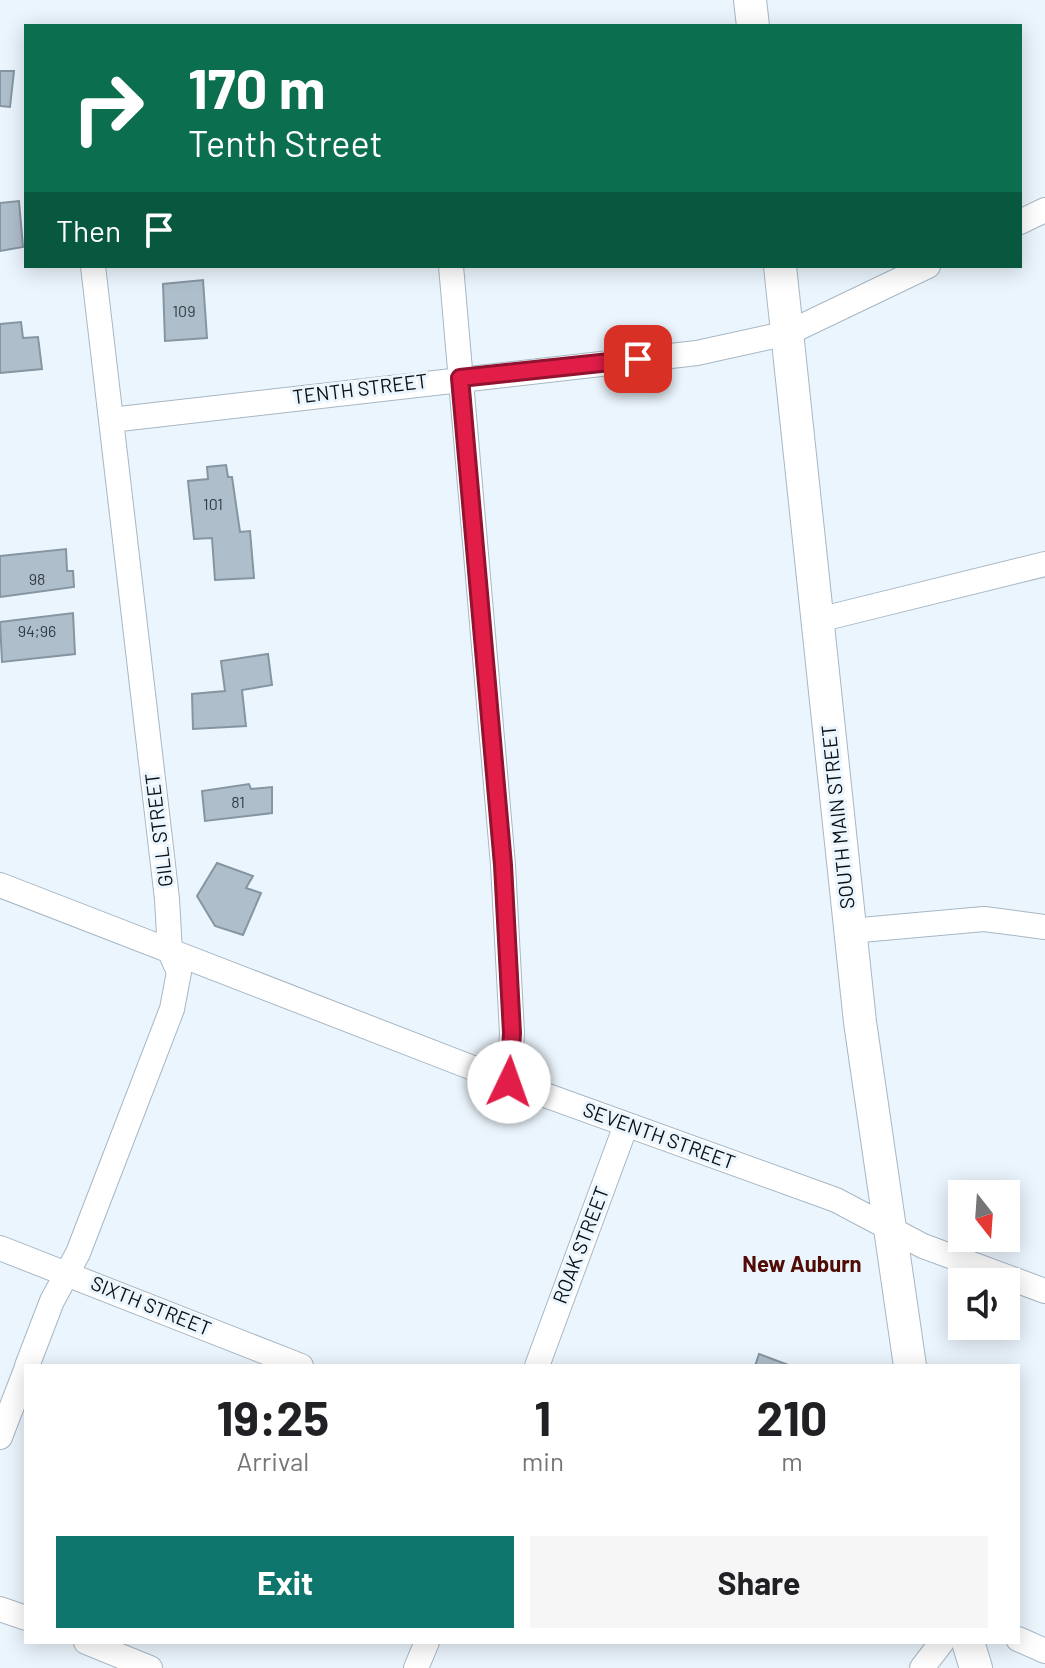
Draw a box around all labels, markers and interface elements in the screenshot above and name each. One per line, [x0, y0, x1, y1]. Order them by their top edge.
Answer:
text: 170 m [188, 53, 325, 120]
icon: right [56, 56, 160, 160]
text: Tenth Street [188, 121, 383, 164]
icon: arrive [137, 208, 181, 252]
text: Then [56, 212, 121, 248]
house number: 109 [173, 301, 195, 320]
pin [604, 325, 672, 393]
icon: arrive [616, 337, 660, 381]
street label: TENTH STREET [291, 368, 429, 408]
house number: 101 [203, 494, 223, 513]
house number: 98 [29, 569, 45, 588]
house number: 94;96 [18, 621, 56, 640]
street label: SOUTH MAIN STREET [815, 724, 859, 910]
street label: GILL STREET [139, 772, 177, 888]
house number: 81 [231, 792, 245, 811]
position arrow [467, 1040, 551, 1124]
street label: SEVENTH STREET [580, 1096, 739, 1174]
north arrow [948, 1180, 1020, 1252]
map controls [948, 1180, 1020, 1340]
street label: ROAK STREET [547, 1183, 613, 1307]
district label: New Auburn [742, 1250, 862, 1276]
button: sound [948, 1268, 1020, 1340]
street label: SIXTH STREET [88, 1270, 215, 1340]
text: 19:25 [217, 1388, 329, 1446]
text: 1 [534, 1388, 551, 1446]
text: 210 [756, 1388, 827, 1446]
text: Arrival [237, 1445, 309, 1476]
text: min [522, 1445, 564, 1476]
text: m [781, 1445, 803, 1476]
button: Exit [56, 1536, 514, 1628]
button: Share [530, 1536, 988, 1628]

